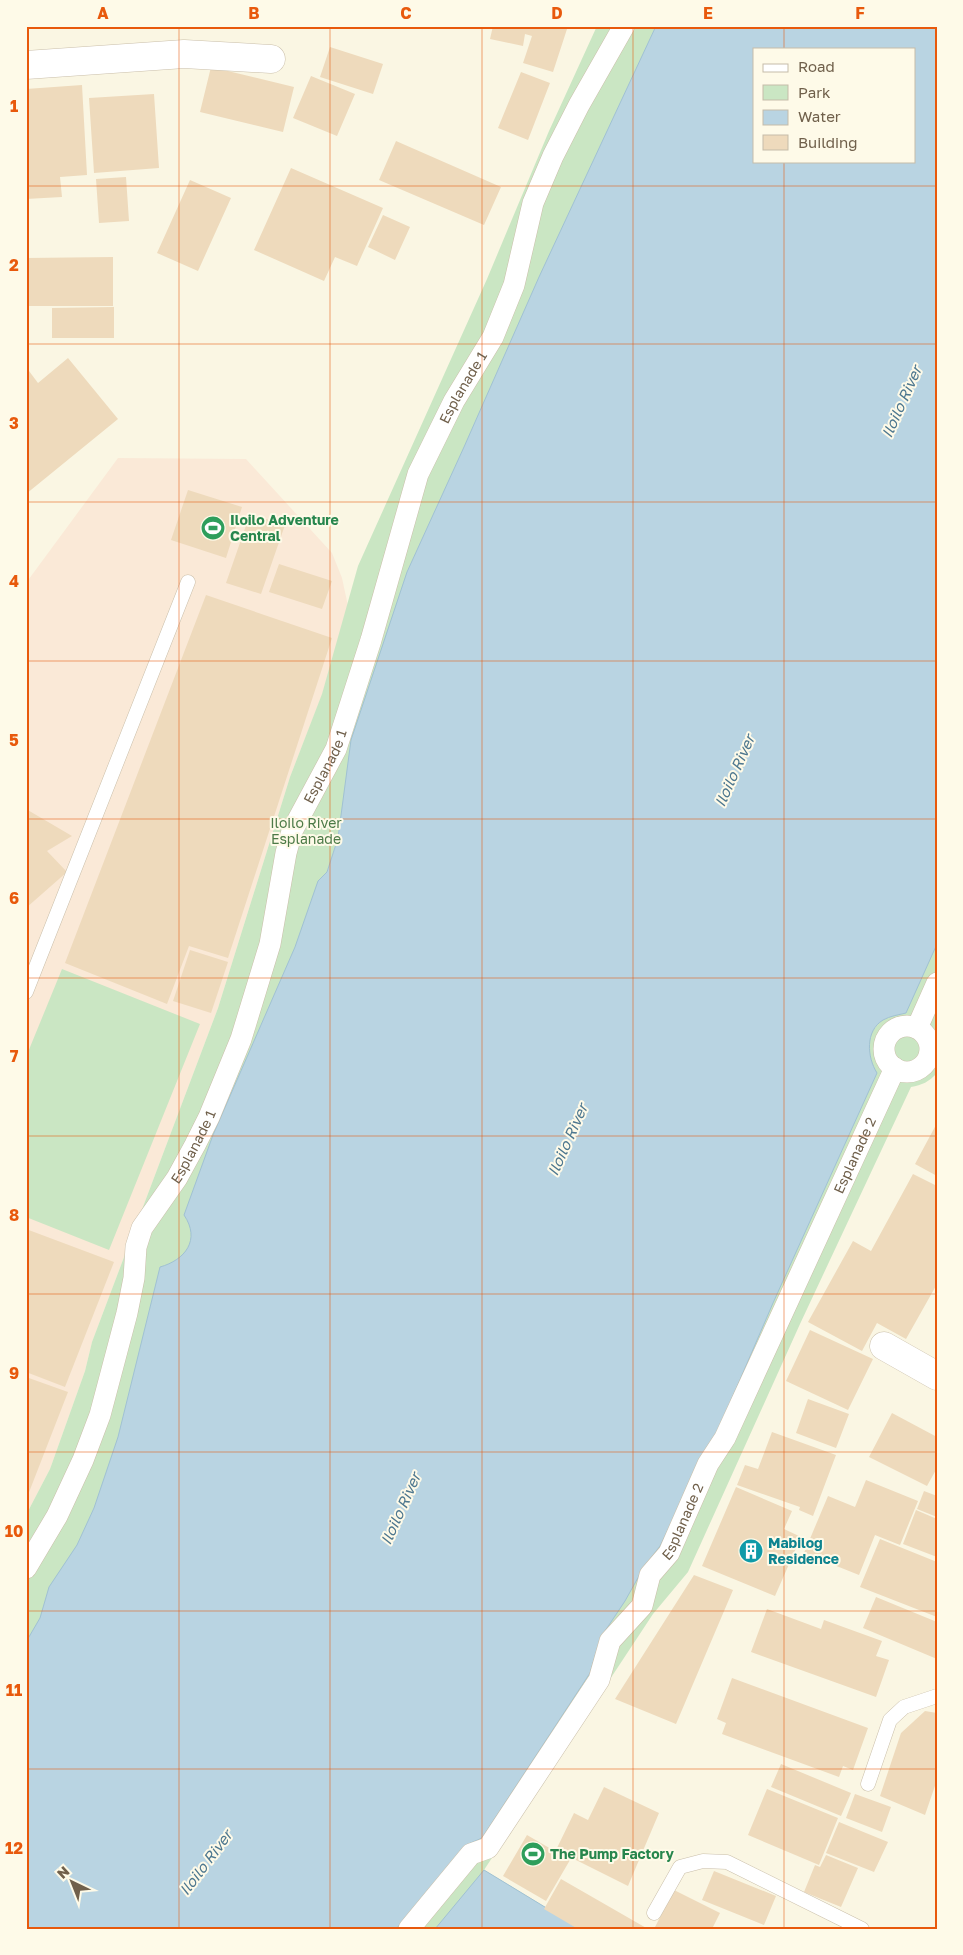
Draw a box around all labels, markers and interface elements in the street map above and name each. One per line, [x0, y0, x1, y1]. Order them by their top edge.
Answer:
text: A [97, 3, 109, 23]
text: B [248, 3, 260, 23]
text: C [400, 3, 412, 23]
text: D [551, 3, 563, 23]
text: E [703, 3, 713, 23]
text: F [855, 3, 865, 23]
legend [753, 48, 916, 162]
text: Road [798, 57, 835, 75]
text: Park [798, 83, 831, 101]
text: 1 [10, 96, 18, 116]
text: Water [798, 107, 841, 125]
text: Building [798, 133, 858, 151]
text: 2 [9, 255, 19, 275]
street label: Esplanade 1 [435, 348, 490, 426]
water label: Iloilo River [877, 361, 926, 440]
text: 3 [9, 413, 19, 433]
place label: Iloilo Adventure Central [230, 511, 339, 544]
sports icon: Iloilo Adventure Central [200, 515, 226, 541]
text: 4 [9, 571, 19, 591]
street label: Esplanade 1 [299, 727, 350, 806]
text: 5 [9, 730, 19, 750]
water label: Iloilo River [710, 730, 759, 809]
park label: Iloilo River Esplanade [270, 814, 342, 847]
text: 6 [9, 888, 19, 908]
text: 7 [10, 1046, 19, 1066]
water label: Iloilo River [543, 1099, 592, 1178]
street label: Esplanade 1 [167, 1107, 219, 1187]
street label: Esplanade 2 [830, 1114, 879, 1196]
text: 8 [9, 1205, 19, 1225]
text: 9 [9, 1363, 19, 1383]
water label: Iloilo River [376, 1468, 425, 1547]
street label: Esplanade 2 [658, 1480, 707, 1563]
text: 10 [5, 1521, 23, 1541]
place label: Mabilog Residence [768, 1534, 839, 1567]
building icon: Mabilog Residence [738, 1538, 764, 1564]
text: 11 [6, 1680, 22, 1700]
water label: Iloilo River [175, 1825, 237, 1898]
text: 12 [5, 1838, 23, 1858]
sports icon: The Pump Factory [520, 1841, 546, 1867]
place label: The Pump Factory [550, 1845, 674, 1862]
north arrow [48, 1858, 98, 1908]
text: N [53, 1862, 72, 1882]

